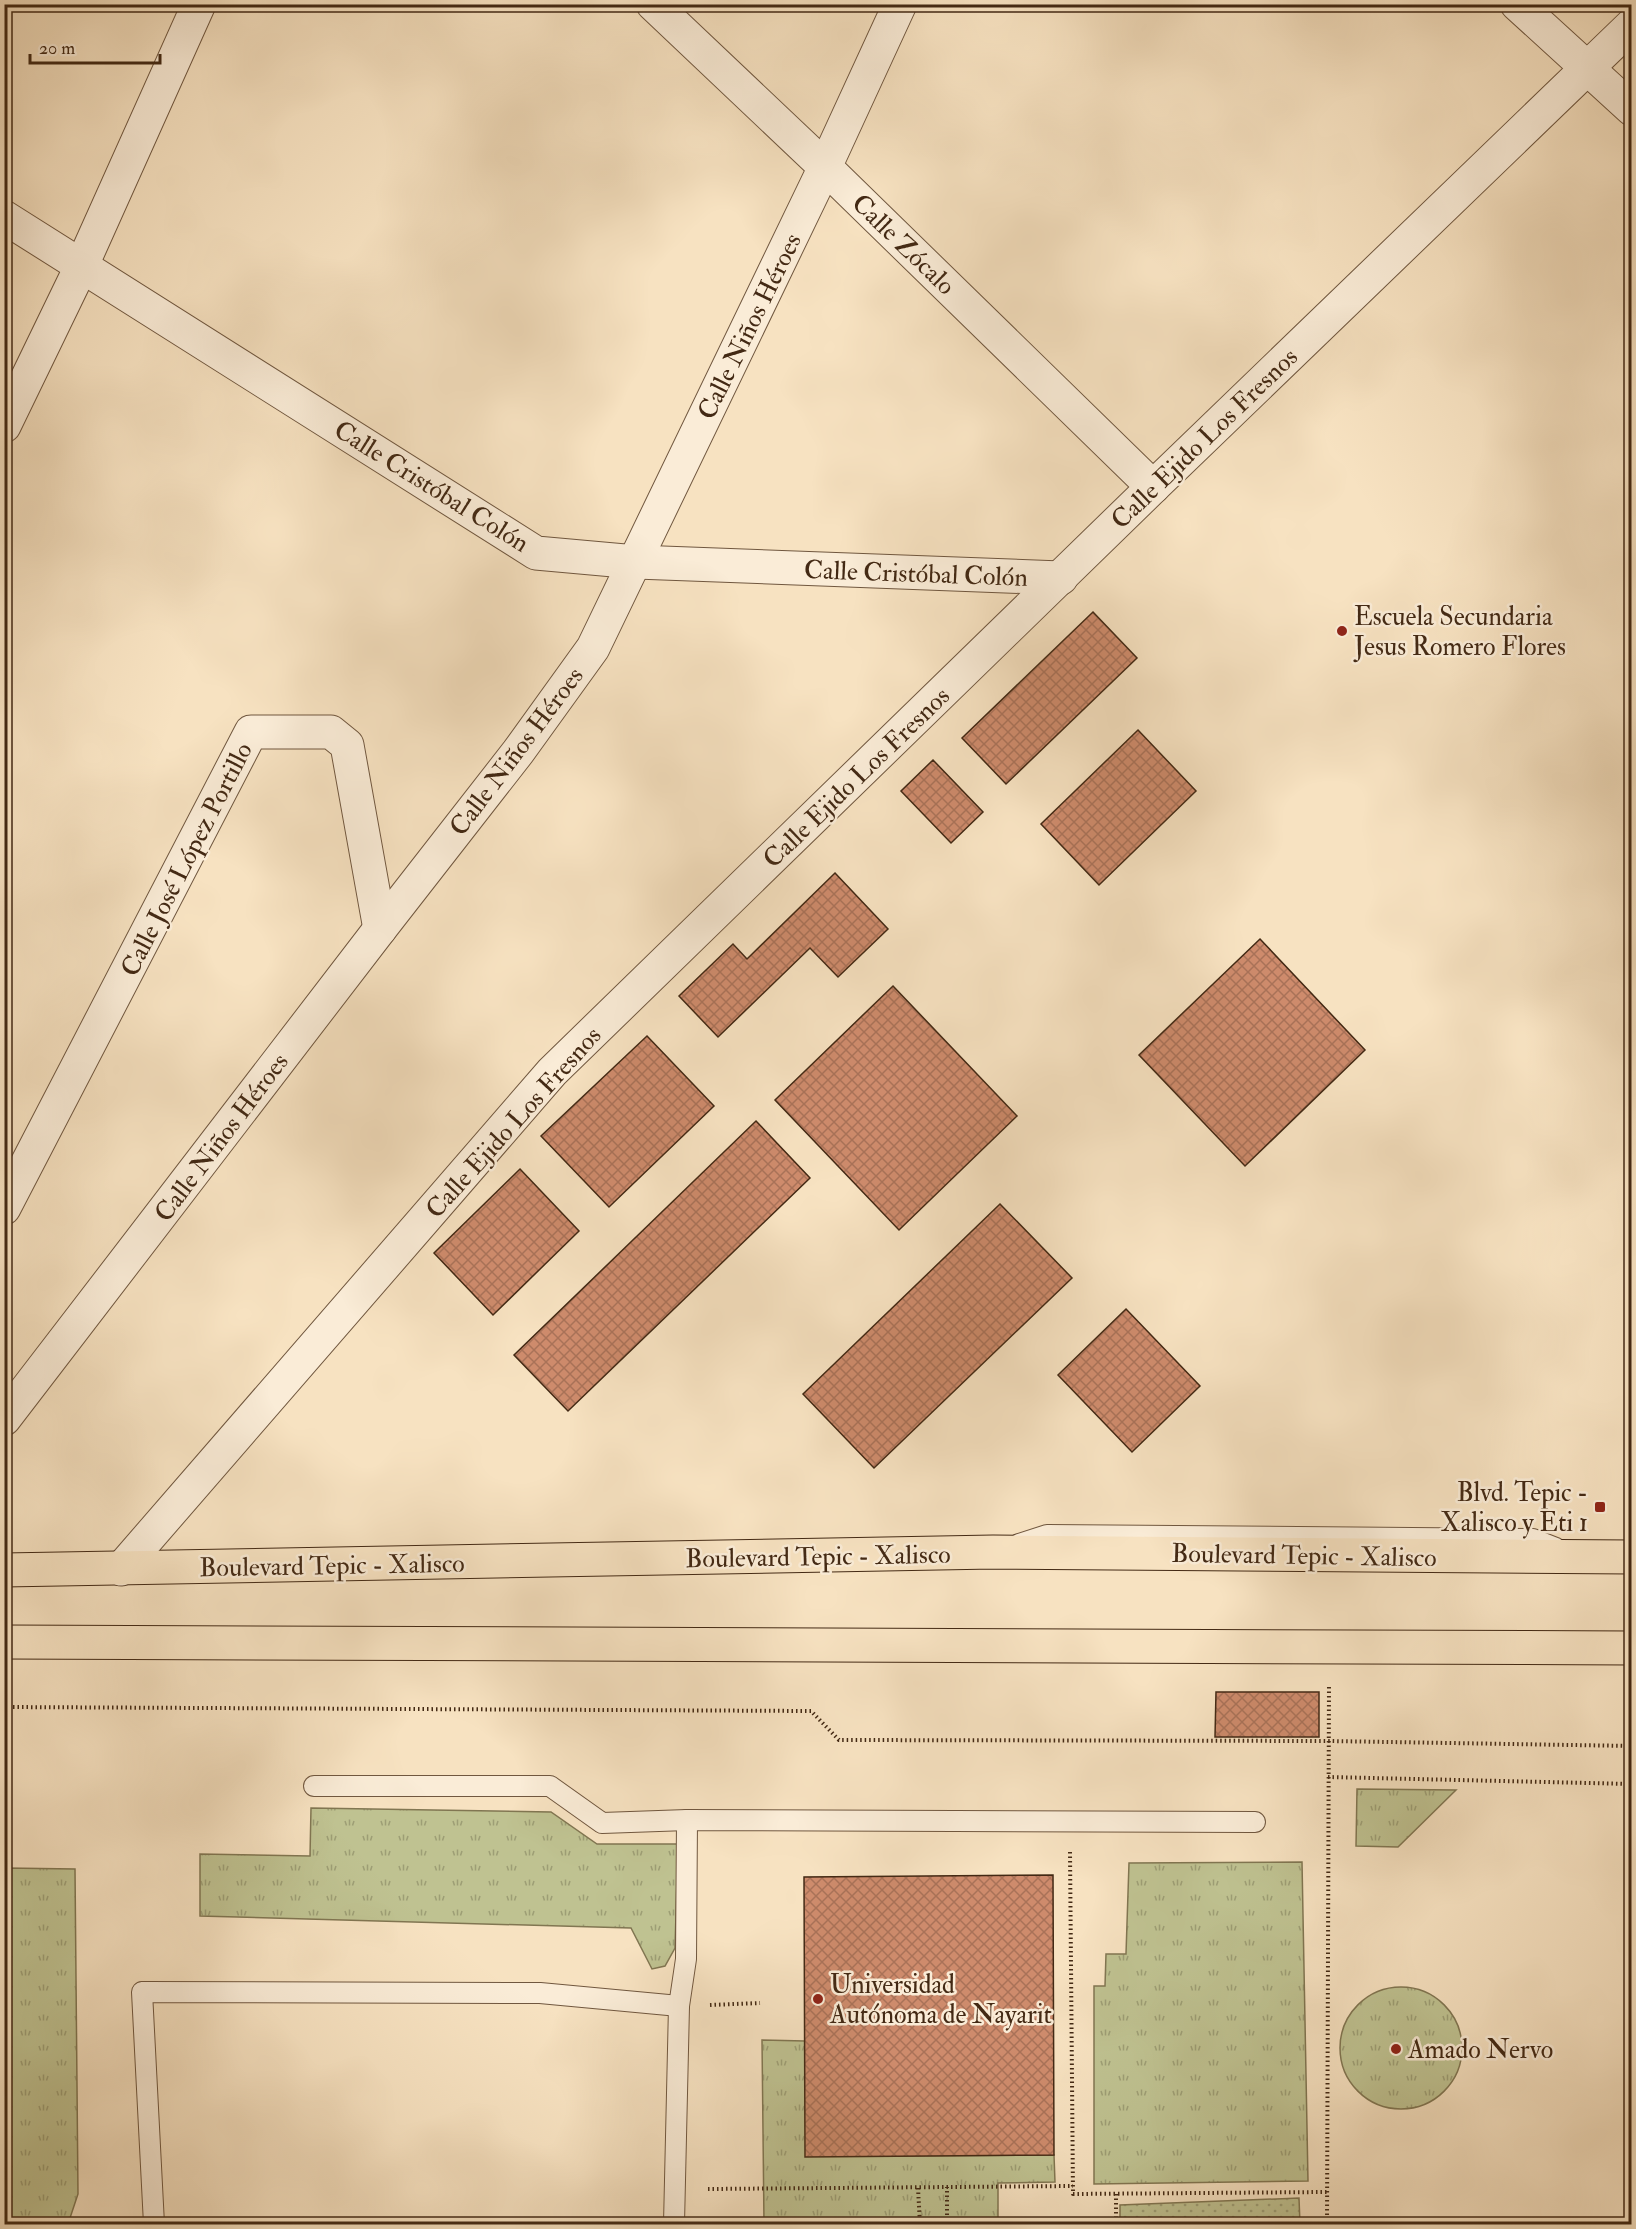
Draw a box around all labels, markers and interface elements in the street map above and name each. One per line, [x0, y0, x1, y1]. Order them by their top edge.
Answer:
scale bar [30, 27, 160, 65]
text: 20 m [39, 37, 75, 60]
street label: Calle Zócalo [845, 188, 962, 302]
street label: Calle Niños Héroes [691, 228, 809, 425]
street label: Calle Ejido Los Fresnos [1105, 341, 1305, 536]
street label: Calle Cristóbal Colón [328, 414, 535, 560]
street label: Calle Cristóbal Colón [804, 554, 1028, 594]
place label: Escuela Secundaria Jesus Romero Flores [1353, 601, 1566, 663]
marker: Escuela Secundaria Jesus Romero Flores [1335, 624, 1349, 638]
street label: Calle Niños Héroes [443, 661, 591, 842]
street label: Calle Ejido Los Fresnos [757, 680, 957, 875]
street label: Calle José López Portillo [114, 737, 261, 982]
street label: Calle Ejido Los Fresnos [419, 1020, 608, 1225]
street label: Calle Niños Héroes [148, 1047, 296, 1228]
place label: Blvd. Tepic - Xalisco y Eti 1 [1441, 1477, 1588, 1539]
marker: Blvd. Tepic - Xalisco y Eti 1 [1593, 1500, 1607, 1514]
street label: Boulevard Tepic - Xalisco [1171, 1538, 1437, 1575]
street label: Boulevard Tepic - Xalisco [685, 1539, 951, 1576]
street label: Boulevard Tepic - Xalisco [199, 1548, 465, 1585]
place label: Universidad Autónoma de Nayarit [829, 1969, 1052, 2031]
marker: Universidad Autónoma de Nayarit [811, 1992, 825, 2006]
place label: Amado Nervo [1407, 2034, 1553, 2066]
marker: Amado Nervo [1389, 2042, 1403, 2056]

